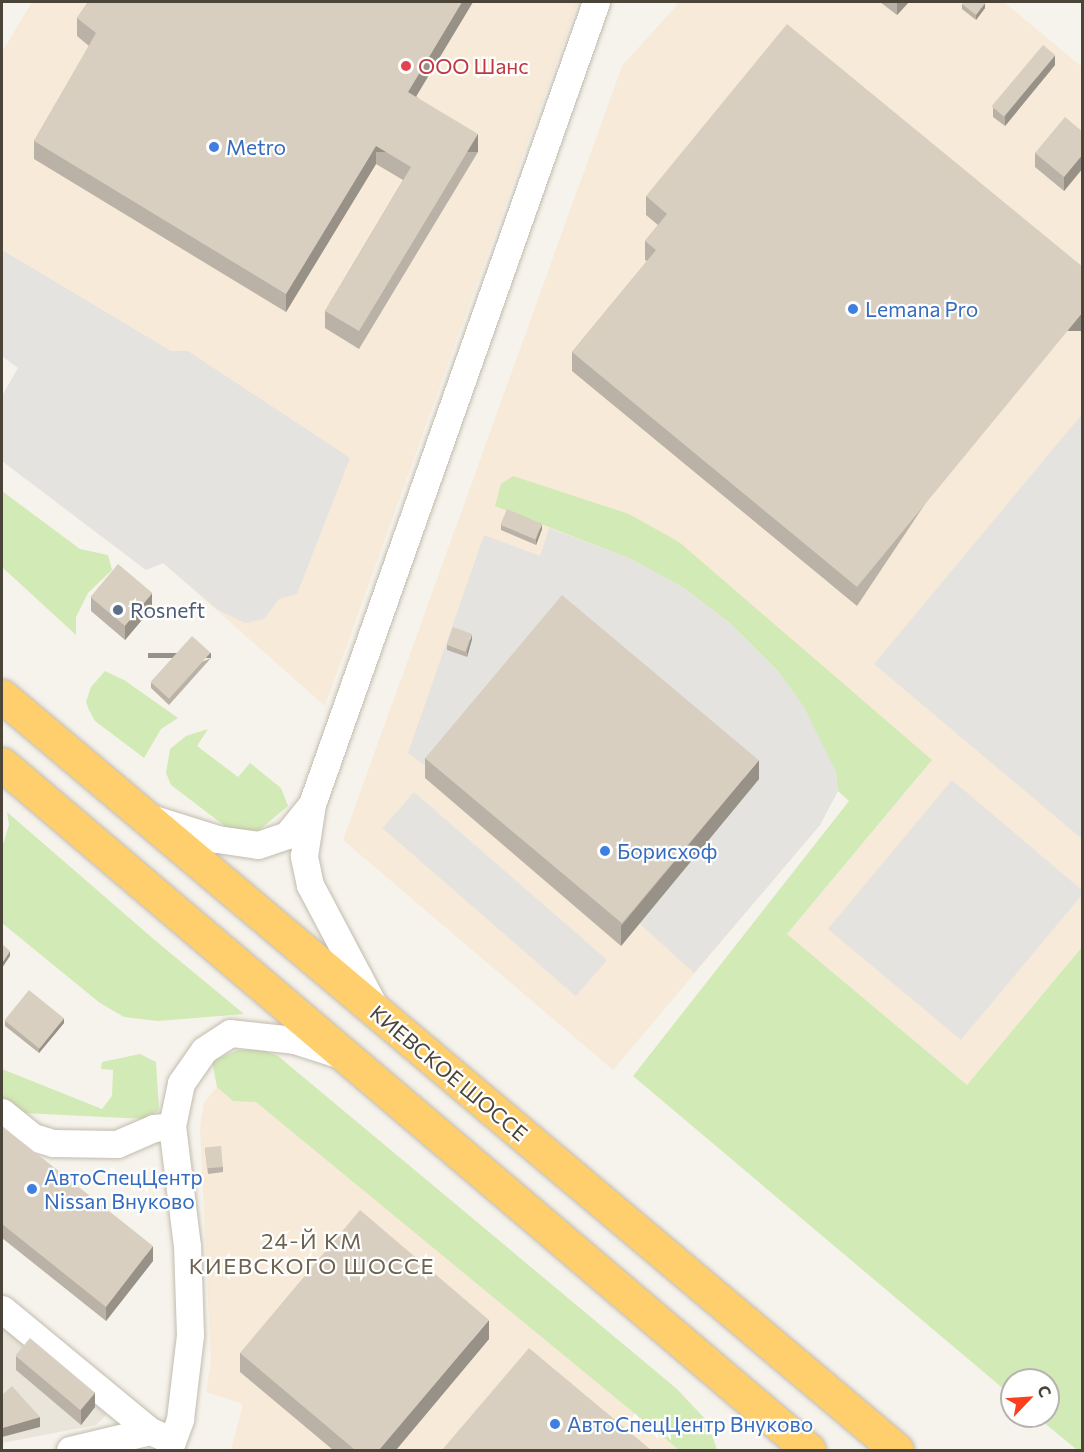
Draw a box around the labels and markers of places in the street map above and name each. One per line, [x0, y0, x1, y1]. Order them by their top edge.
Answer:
place label: ООО Шанс [418, 53, 529, 79]
marker: ООО Шанс [399, 59, 413, 73]
place label: Metro [226, 134, 286, 160]
marker: Metro [207, 140, 221, 154]
place label: Lemana Pro [865, 296, 978, 322]
marker: Lemana Pro [846, 302, 860, 316]
place label: Rosneft [130, 597, 205, 623]
marker: Rosneft [111, 603, 125, 617]
place label: Борисхоф [617, 838, 717, 864]
marker: Борисхоф [598, 844, 612, 858]
place label: АвтоСпецЦентр Nissan Внуково [44, 1164, 203, 1214]
marker: АвтоСпецЦентр Nissan Внуково [25, 1182, 39, 1196]
place label: АвтоСпецЦентр Внуково [567, 1411, 813, 1437]
marker: АвтоСпецЦентр Внуково [548, 1417, 562, 1431]

